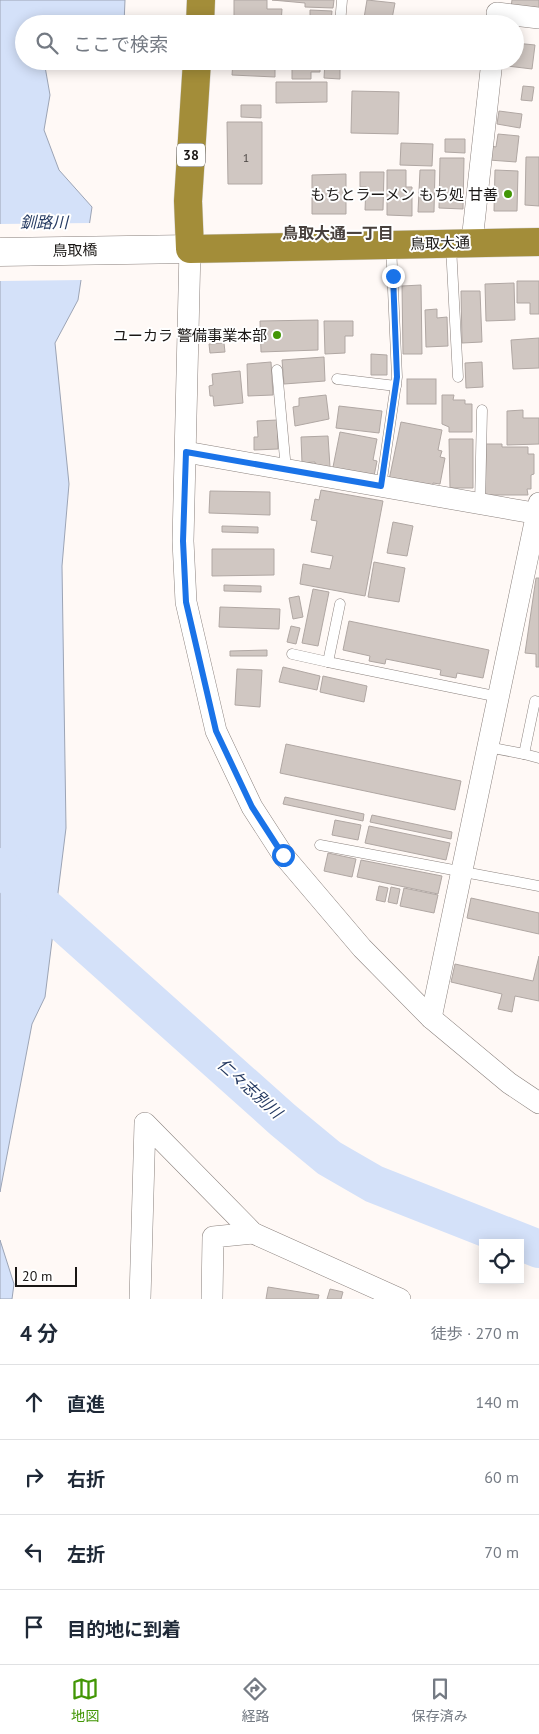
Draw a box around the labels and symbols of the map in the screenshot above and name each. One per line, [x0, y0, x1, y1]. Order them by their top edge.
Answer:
road number: 38 [177, 144, 205, 166]
house number: 1 [243, 150, 249, 165]
place label: もちとラーメン もち処 甘善 [311, 185, 498, 204]
marker: もちとラーメン もち処 甘善 [502, 188, 514, 200]
water label: 釧路川 [20, 212, 70, 232]
district label: 鳥取大通一丁目 [282, 223, 394, 243]
street label: 鳥取大通 [410, 232, 470, 254]
street label: 鳥取橋 [52, 240, 98, 260]
route end [382, 265, 405, 288]
place label: ユーカラ 警備事業本部 [113, 326, 267, 345]
marker: ユーカラ 警備事業本部 [271, 329, 283, 341]
route start [272, 844, 295, 867]
water label: 仁々志別川 [214, 1054, 288, 1124]
scale bar [15, 1264, 78, 1287]

